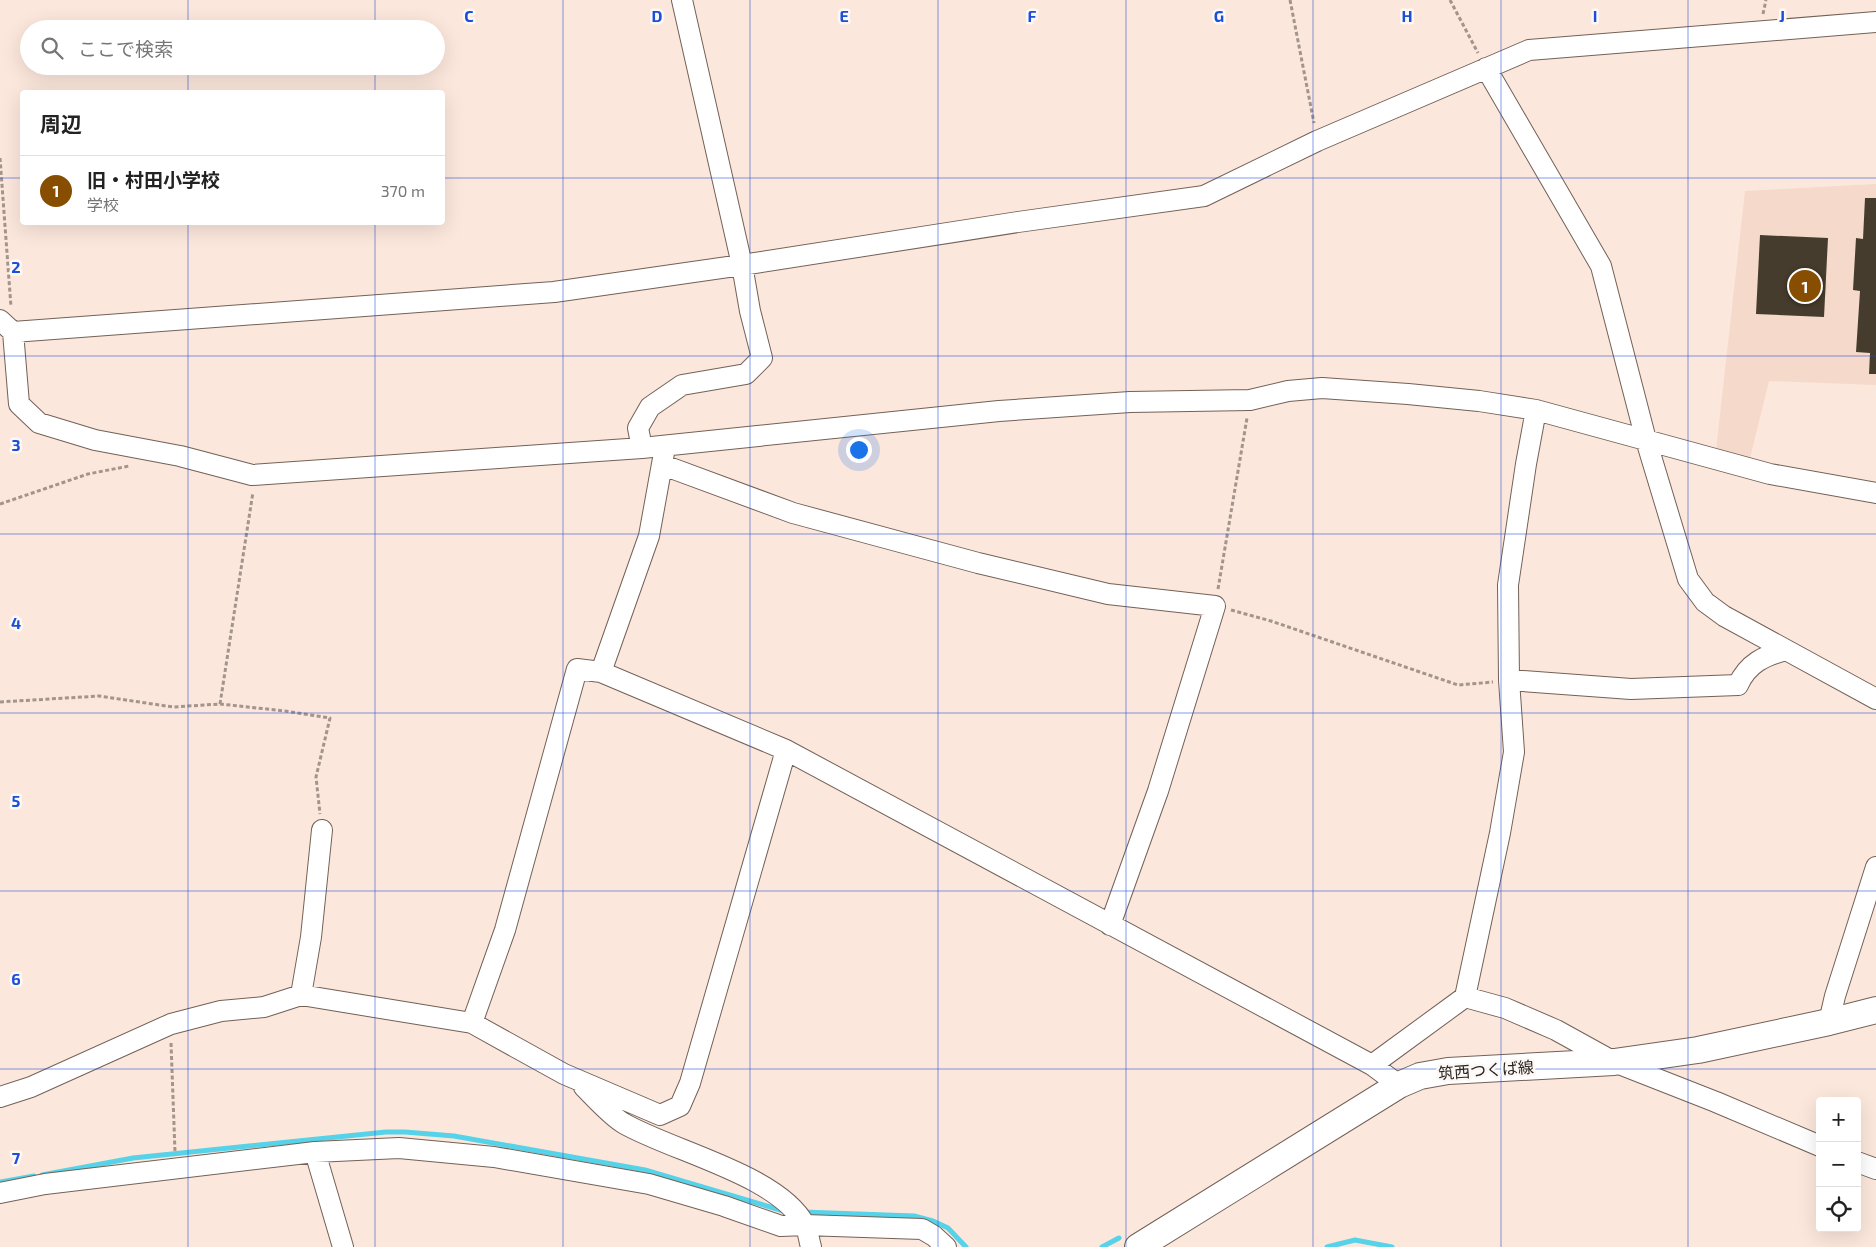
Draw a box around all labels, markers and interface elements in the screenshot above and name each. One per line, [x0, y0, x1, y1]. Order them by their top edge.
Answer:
text: C [464, 6, 474, 25]
text: D [652, 6, 663, 25]
text: E [839, 6, 849, 25]
text: F [1028, 6, 1037, 25]
text: G [1214, 6, 1224, 25]
text: H [1401, 6, 1413, 25]
text: I [1593, 6, 1597, 25]
text: J [1779, 6, 1785, 25]
search box [20, 20, 445, 75]
icon: search [38, 34, 66, 62]
text: ここで検索 [78, 37, 173, 60]
text: 周辺 [40, 111, 82, 136]
text: 旧・村田小学校 [87, 168, 220, 191]
text: 1 [53, 181, 59, 200]
text: 370 m [381, 181, 425, 200]
text: 学校 [87, 195, 119, 214]
text: 2 [11, 257, 21, 276]
pin: 1 [1789, 267, 1821, 305]
text: 3 [11, 435, 21, 454]
your location [846, 437, 872, 463]
text: 4 [11, 613, 21, 632]
text: 5 [12, 791, 21, 810]
text: 6 [11, 969, 21, 988]
street label: 筑西つくば線 [1437, 1057, 1535, 1082]
map controls [1816, 1097, 1861, 1232]
button: + [1816, 1097, 1861, 1142]
button: − [1816, 1142, 1861, 1187]
text: 7 [12, 1148, 21, 1167]
button: locate [1816, 1187, 1861, 1232]

